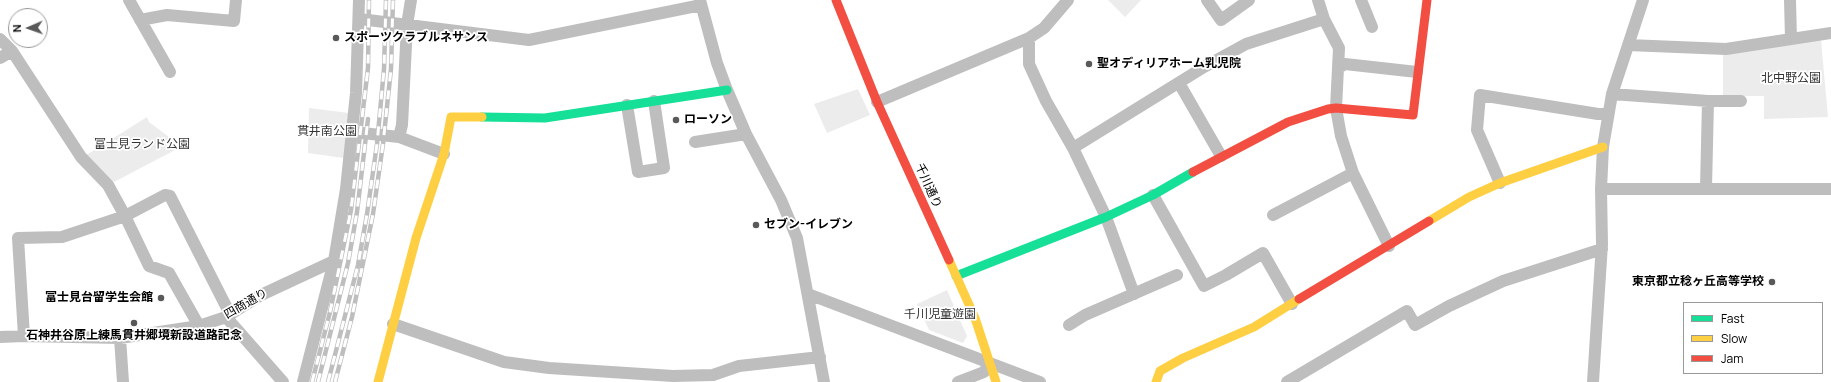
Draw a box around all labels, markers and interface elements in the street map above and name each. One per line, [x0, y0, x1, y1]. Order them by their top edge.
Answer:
north arrow [8, 8, 48, 48]
text: N [9, 24, 24, 33]
place label: スポーツクラブルネサンス [344, 31, 488, 45]
marker: スポーツクラブルネサンス [331, 33, 341, 43]
place label: 聖オディリアホーム乳児院 [1097, 57, 1241, 71]
marker: 聖オディリアホーム乳児院 [1084, 59, 1094, 69]
park label: 北中野公園 [1761, 72, 1821, 86]
place label: ローソン [684, 113, 732, 127]
marker: ローソン [671, 115, 681, 125]
park label: 貫井南公園 [297, 125, 357, 139]
park label: 富士見ランド公園 [94, 138, 190, 152]
street label: 千川通り [912, 161, 944, 211]
place label: セブン-イレブン [764, 218, 853, 232]
marker: セブン-イレブン [751, 220, 761, 230]
place label: 東京都立稔ヶ丘高等学校 [1632, 275, 1764, 289]
marker: 東京都立稔ヶ丘高等学校 [1767, 277, 1777, 287]
street label: 四商通り [222, 286, 270, 322]
place label: 富士見台留学生会館 [45, 291, 153, 305]
marker: 富士見台留学生会館 [156, 293, 166, 303]
legend [1683, 302, 1823, 374]
park label: 千川児童遊園 [904, 308, 976, 322]
text: Fast [1721, 310, 1745, 327]
marker: 石神井谷原上練馬貫井郷境新設道路記念 [129, 318, 139, 328]
place label: 石神井谷原上練馬貫井郷境新設道路記念 [26, 329, 242, 343]
text: Slow [1721, 330, 1747, 347]
text: Jam [1721, 350, 1743, 367]

